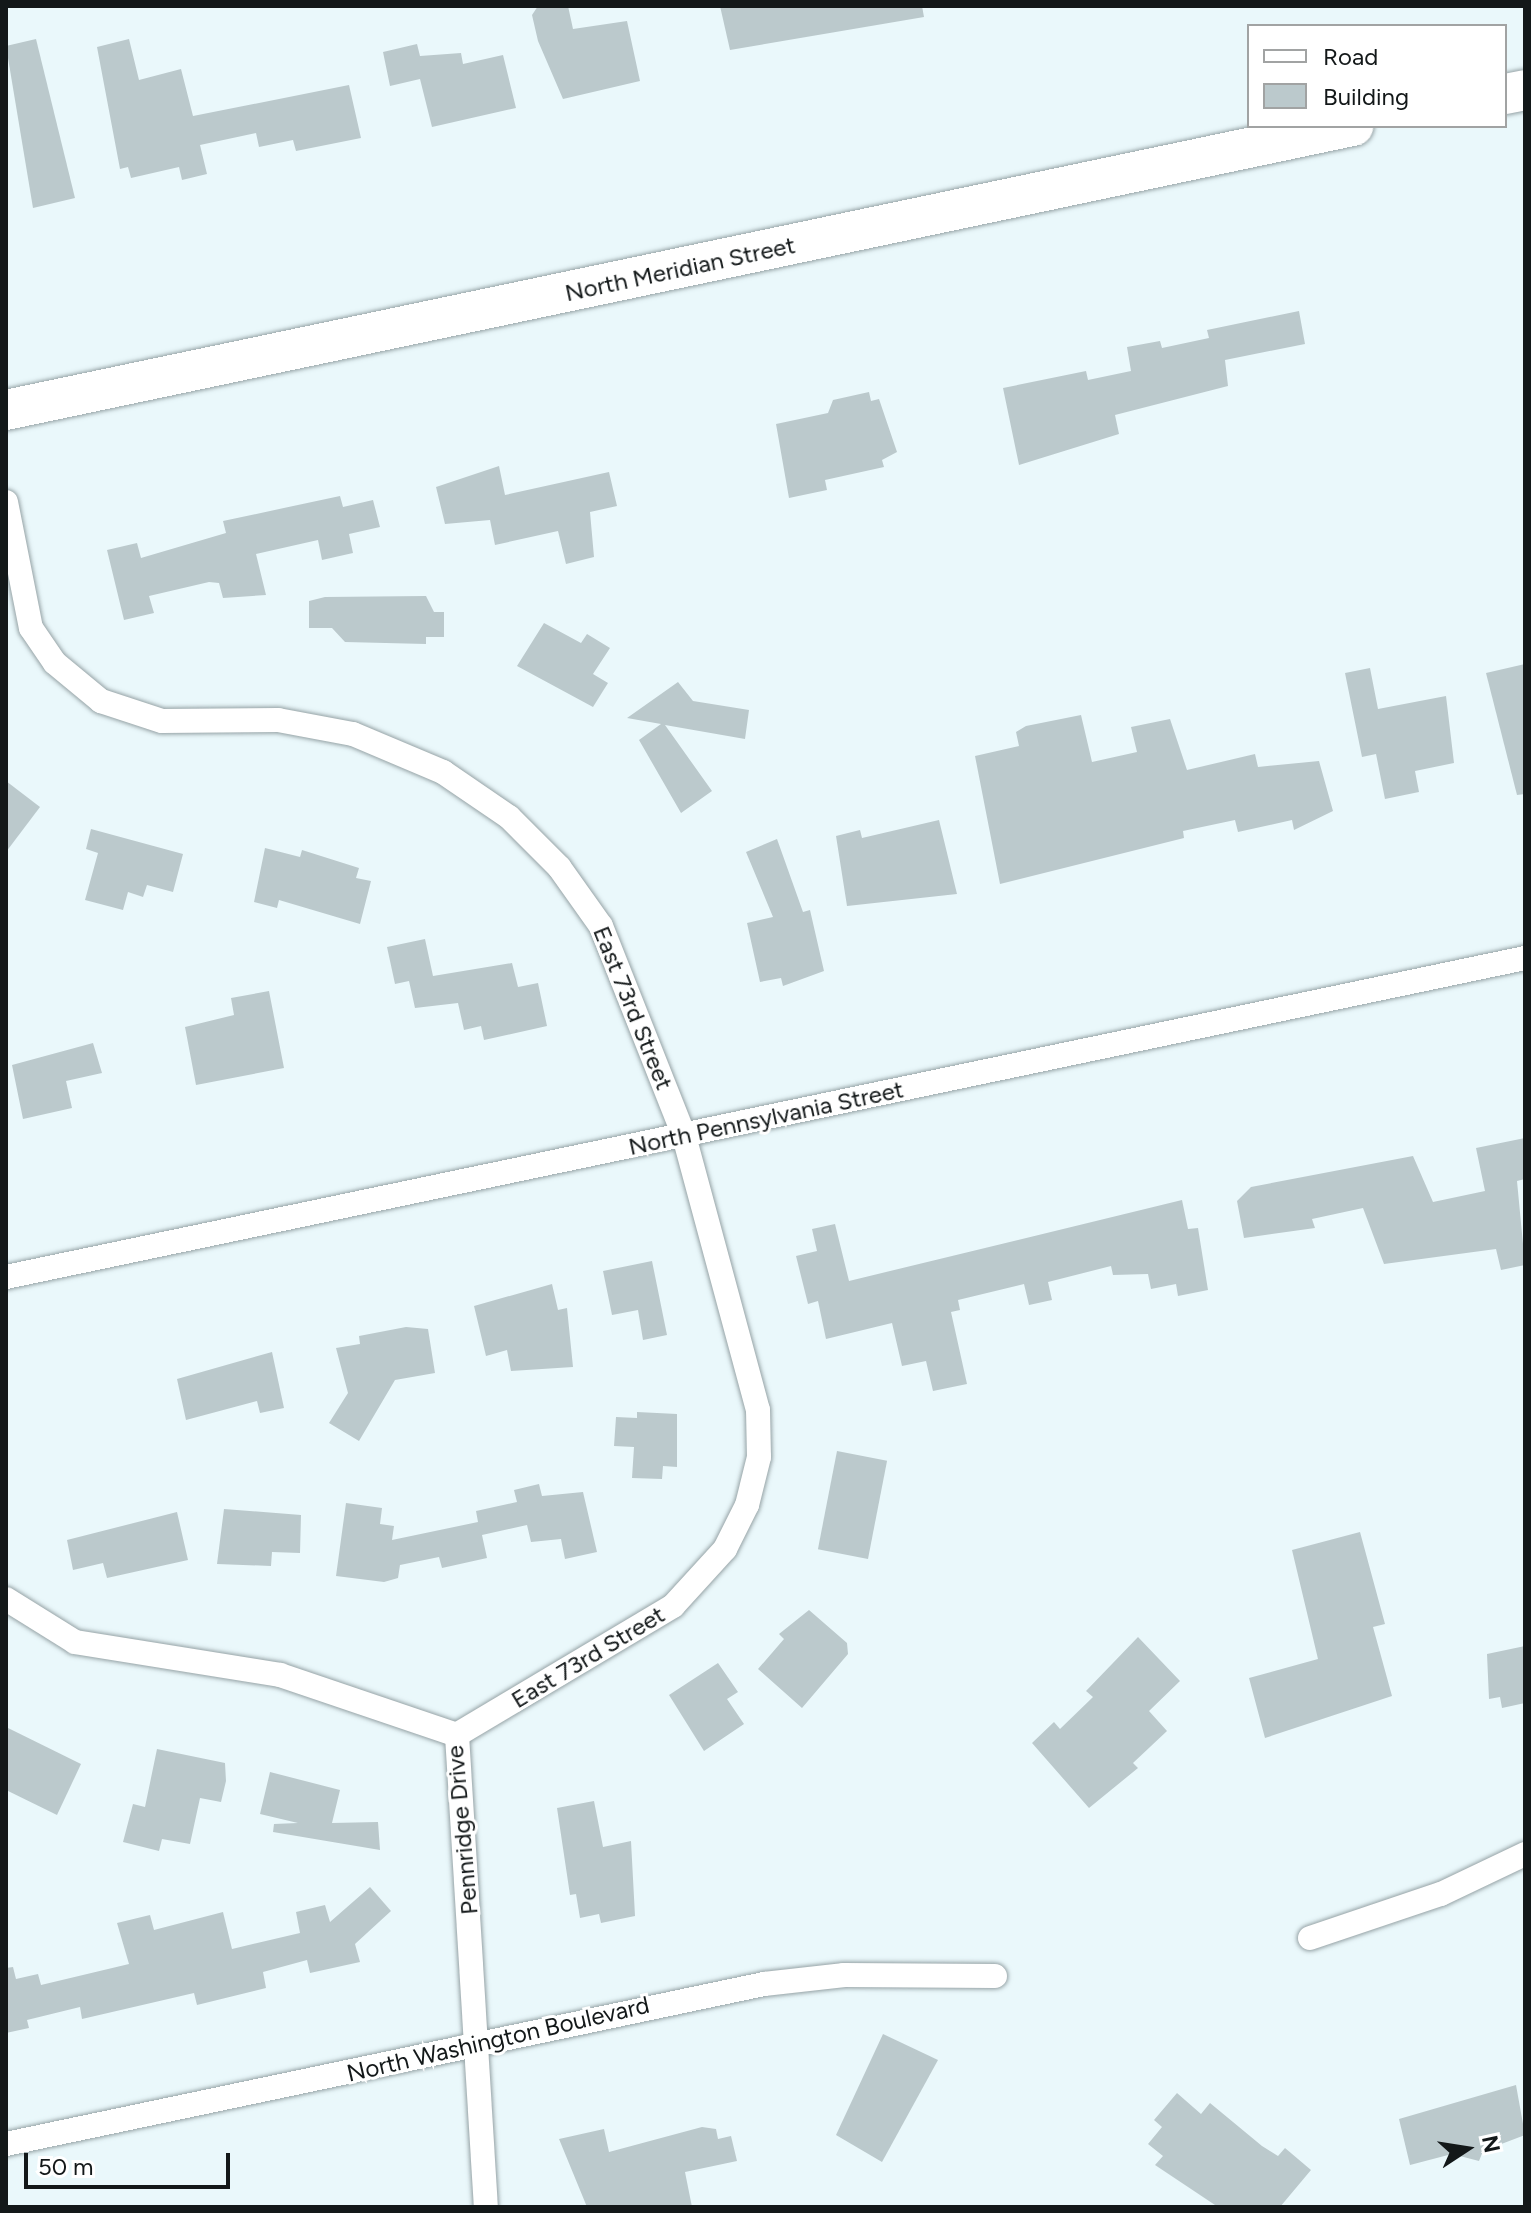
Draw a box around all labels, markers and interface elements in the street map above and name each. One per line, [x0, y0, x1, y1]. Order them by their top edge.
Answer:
legend [1247, 24, 1507, 128]
text: Road [1323, 42, 1378, 71]
text: Building [1323, 82, 1409, 111]
street label: North Meridian Street [562, 231, 798, 307]
street label: East 73rd Street [587, 922, 679, 1094]
street label: North Pennsylvania Street [626, 1075, 906, 1161]
street label: East 73rd Street [506, 1600, 670, 1714]
street label: Pennridge Drive [440, 1744, 484, 1916]
street label: North Washington Boulevard [344, 1990, 652, 2088]
north arrow [1427, 2109, 1507, 2189]
text: N [1476, 2133, 1506, 2155]
scale bar [28, 2137, 234, 2187]
text: 50 m [38, 2152, 94, 2181]

